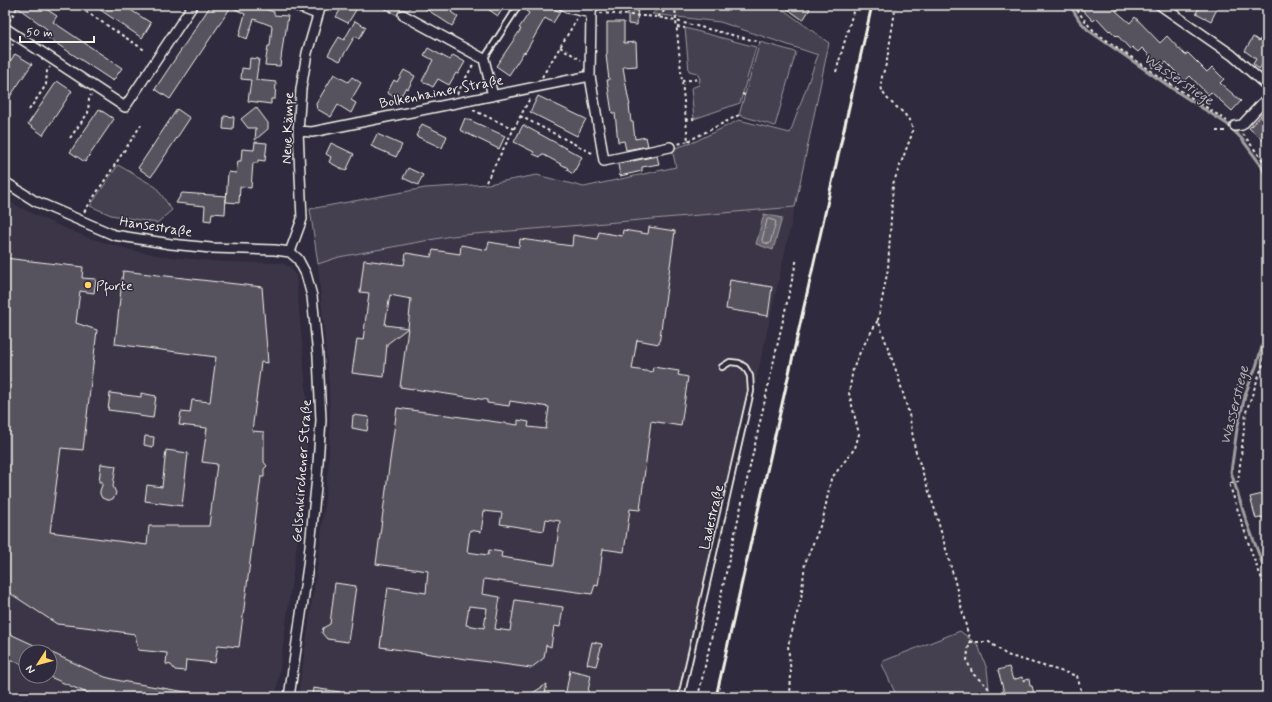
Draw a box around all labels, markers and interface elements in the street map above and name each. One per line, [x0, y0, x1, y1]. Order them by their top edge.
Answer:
scale bar [20, 18, 94, 44]
text: 50 m [26, 25, 53, 41]
water label: Wasserstiege [1139, 49, 1218, 111]
street label: Bolkenhainer Straße [378, 71, 505, 113]
street label: Neue Kämpe [278, 91, 298, 164]
street label: Hansestraße [118, 212, 194, 242]
place label: Pforte [96, 277, 133, 297]
marker: Pforte [83, 280, 93, 290]
water label: Wasserstiege [1215, 363, 1255, 447]
street label: Gelsenkirchener Straße [288, 399, 316, 543]
street label: Ladestraße [696, 483, 728, 552]
north arrow [18, 644, 58, 684]
text: N [23, 662, 39, 676]

